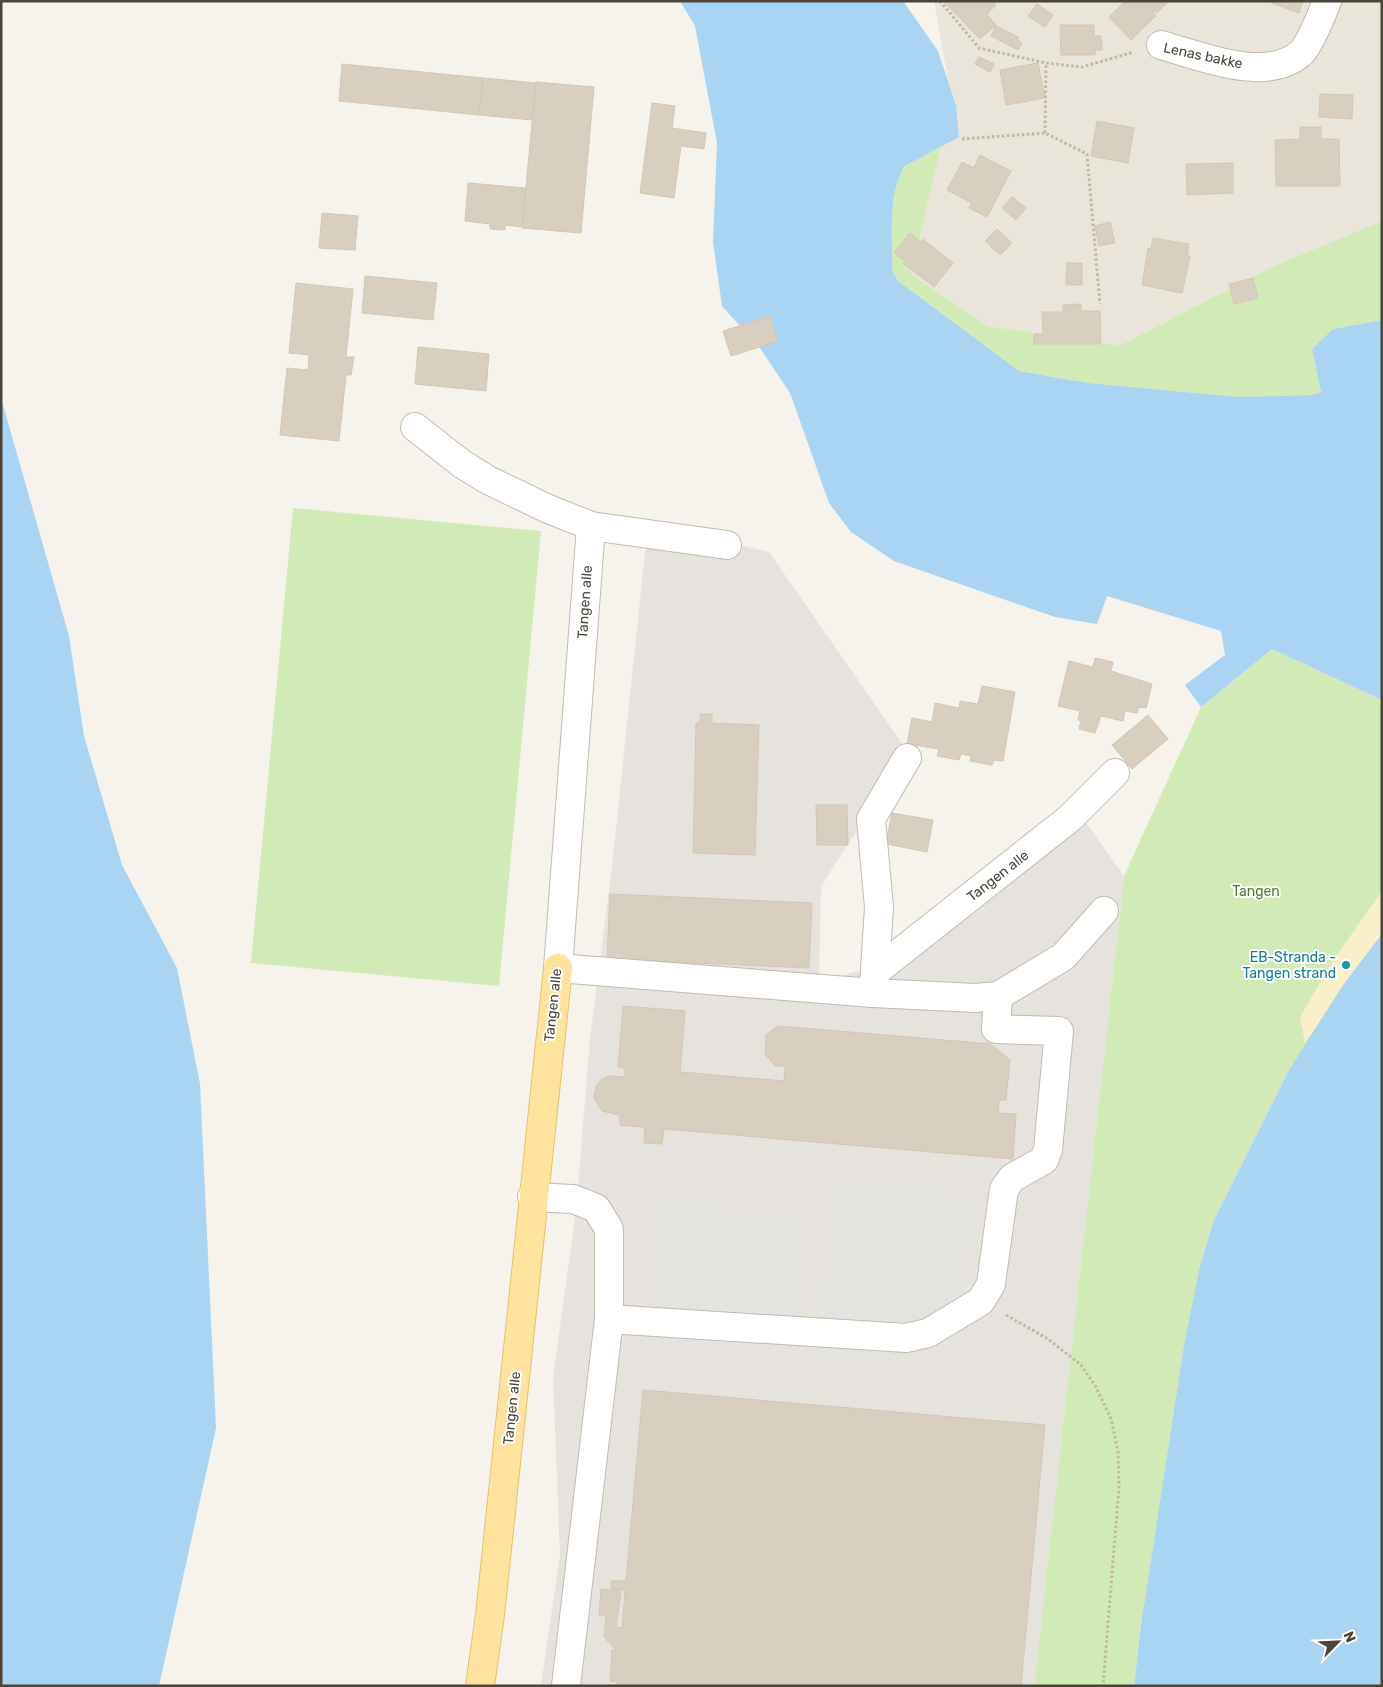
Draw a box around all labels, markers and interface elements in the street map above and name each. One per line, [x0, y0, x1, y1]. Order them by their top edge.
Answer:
street label: Lenas bakke [1162, 39, 1244, 73]
street label: Tangen alle [574, 565, 596, 639]
street label: Tangen alle [964, 847, 1032, 905]
park label: Tangen [1232, 883, 1280, 900]
place label: EB-Stranda - Tangen strand [1243, 949, 1336, 982]
marker: EB-Stranda - Tangen strand [1340, 959, 1352, 971]
street label: Tangen alle [541, 967, 565, 1042]
street label: Tangen alle [500, 1370, 524, 1445]
north arrow [1313, 1617, 1363, 1667]
text: N [1340, 1629, 1359, 1645]

